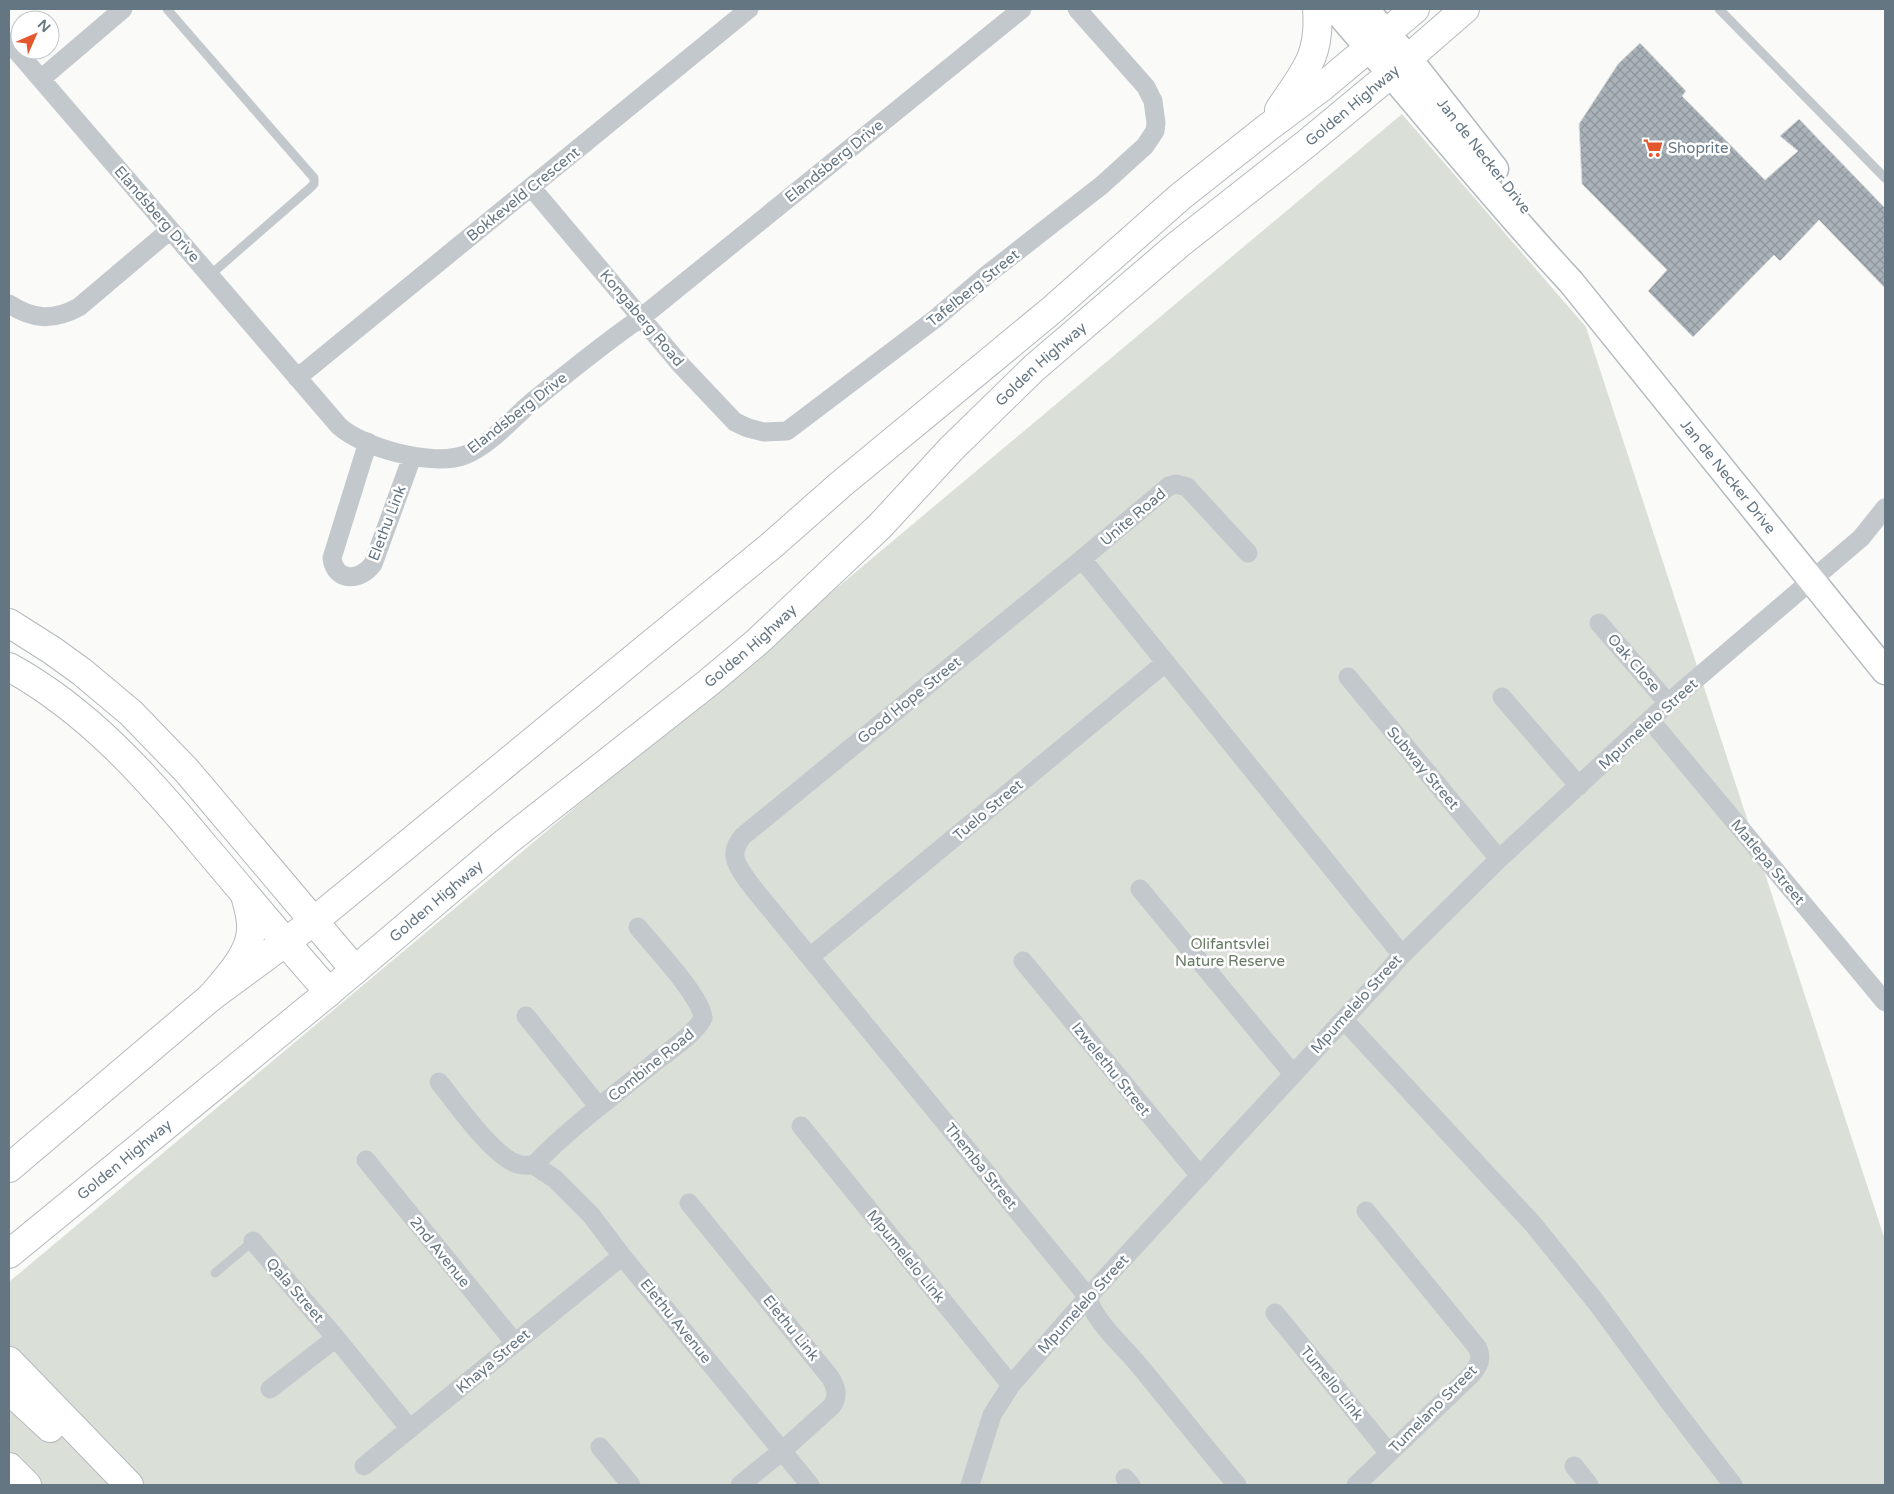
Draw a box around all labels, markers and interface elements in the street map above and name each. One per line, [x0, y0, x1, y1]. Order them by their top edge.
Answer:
north arrow [10, 10, 60, 60]
text: N [34, 16, 54, 36]
street label: Golden Highway [1302, 61, 1403, 150]
street label: Jan de Necker Drive [1433, 95, 1535, 217]
street label: Elandsberg Drive [781, 116, 887, 206]
supermarket icon: Shoprite [1642, 137, 1664, 159]
place label: Shoprite [1668, 139, 1728, 157]
street label: Bokkeveld Crescent [463, 143, 583, 245]
street label: Elandsberg Drive [110, 162, 204, 266]
street label: Tafelberg Street [923, 245, 1023, 331]
street label: Kongaberg Road [596, 266, 688, 370]
street label: Golden Highway [991, 318, 1090, 410]
street label: Elandsberg Drive [464, 369, 570, 457]
street label: Jan de Necker Drive [1677, 416, 1780, 537]
street label: Elethu Link [364, 483, 410, 563]
street label: Unite Road [1097, 484, 1169, 550]
street label: Golden Highway [701, 601, 800, 691]
street label: Oak Close [1604, 630, 1664, 696]
street label: Good Hope Street [854, 653, 965, 747]
street label: Mpumelelo Street [1595, 675, 1701, 773]
street label: Subway Street [1383, 723, 1463, 813]
street label: Tuelo Street [949, 775, 1027, 844]
street label: Matlepa Street [1727, 816, 1809, 908]
street label: Golden Highway [386, 857, 487, 946]
park label: Olifantsvlei Nature Reserve [1175, 935, 1285, 970]
street label: Mpumelelo Street [1307, 951, 1405, 1057]
street label: Izwelethu Street [1068, 1019, 1154, 1120]
street label: Combine Road [604, 1025, 698, 1105]
street label: Golden Highway [73, 1116, 175, 1204]
street label: Themba Street [941, 1119, 1021, 1213]
street label: Mpumelelo Link [863, 1206, 949, 1306]
street label: 2nd Avenue [406, 1213, 474, 1291]
street label: Mpumelelo Street [1034, 1251, 1132, 1357]
street label: Qala Street [262, 1254, 328, 1326]
street label: Elethu Avenue [636, 1275, 716, 1367]
street label: Elethu Link [759, 1292, 823, 1364]
street label: Khaya Street [452, 1325, 534, 1397]
street label: Tumello Link [1297, 1342, 1367, 1424]
street label: Tumelano Street [1385, 1361, 1481, 1457]

